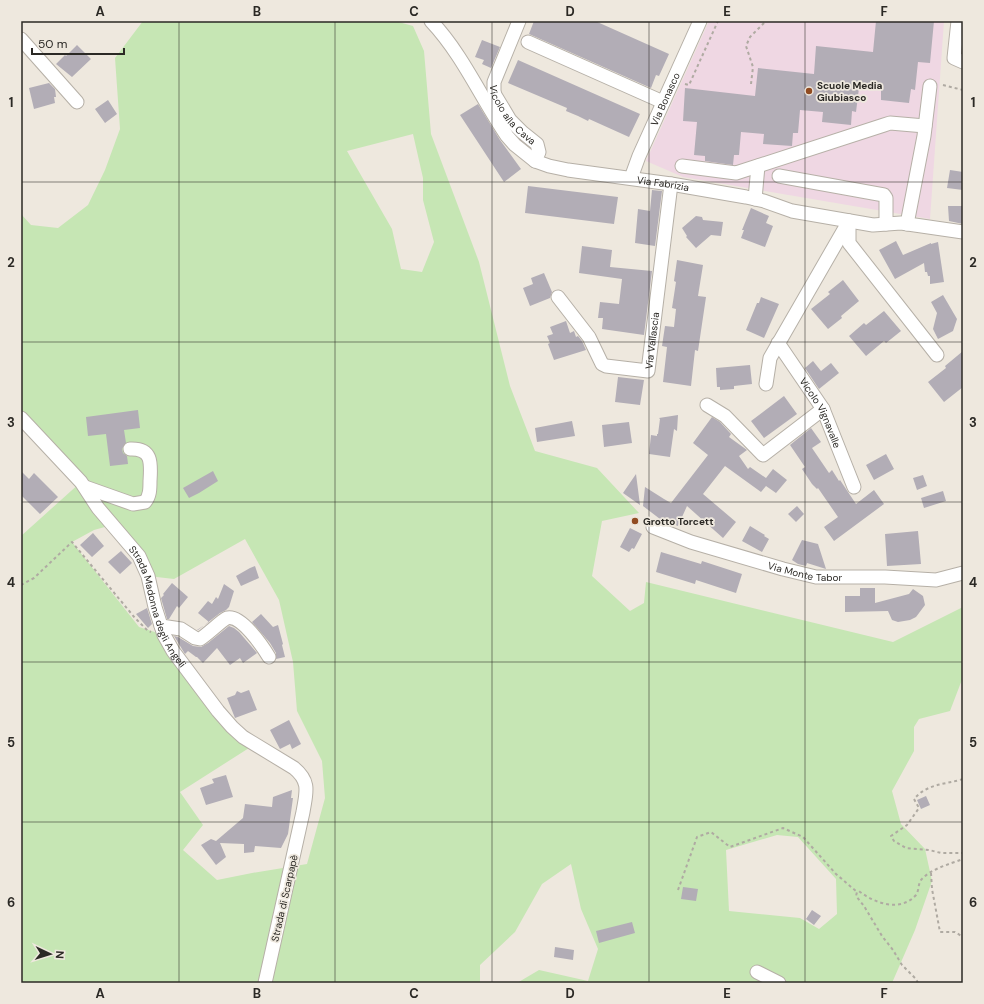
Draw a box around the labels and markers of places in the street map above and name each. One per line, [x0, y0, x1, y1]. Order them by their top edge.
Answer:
place label: Scuole Media Giubiasco [817, 79, 883, 104]
marker: Scuole Media Giubiasco [804, 86, 814, 96]
place label: Grotto Torcett [643, 515, 714, 528]
marker: Grotto Torcett [630, 516, 640, 526]

